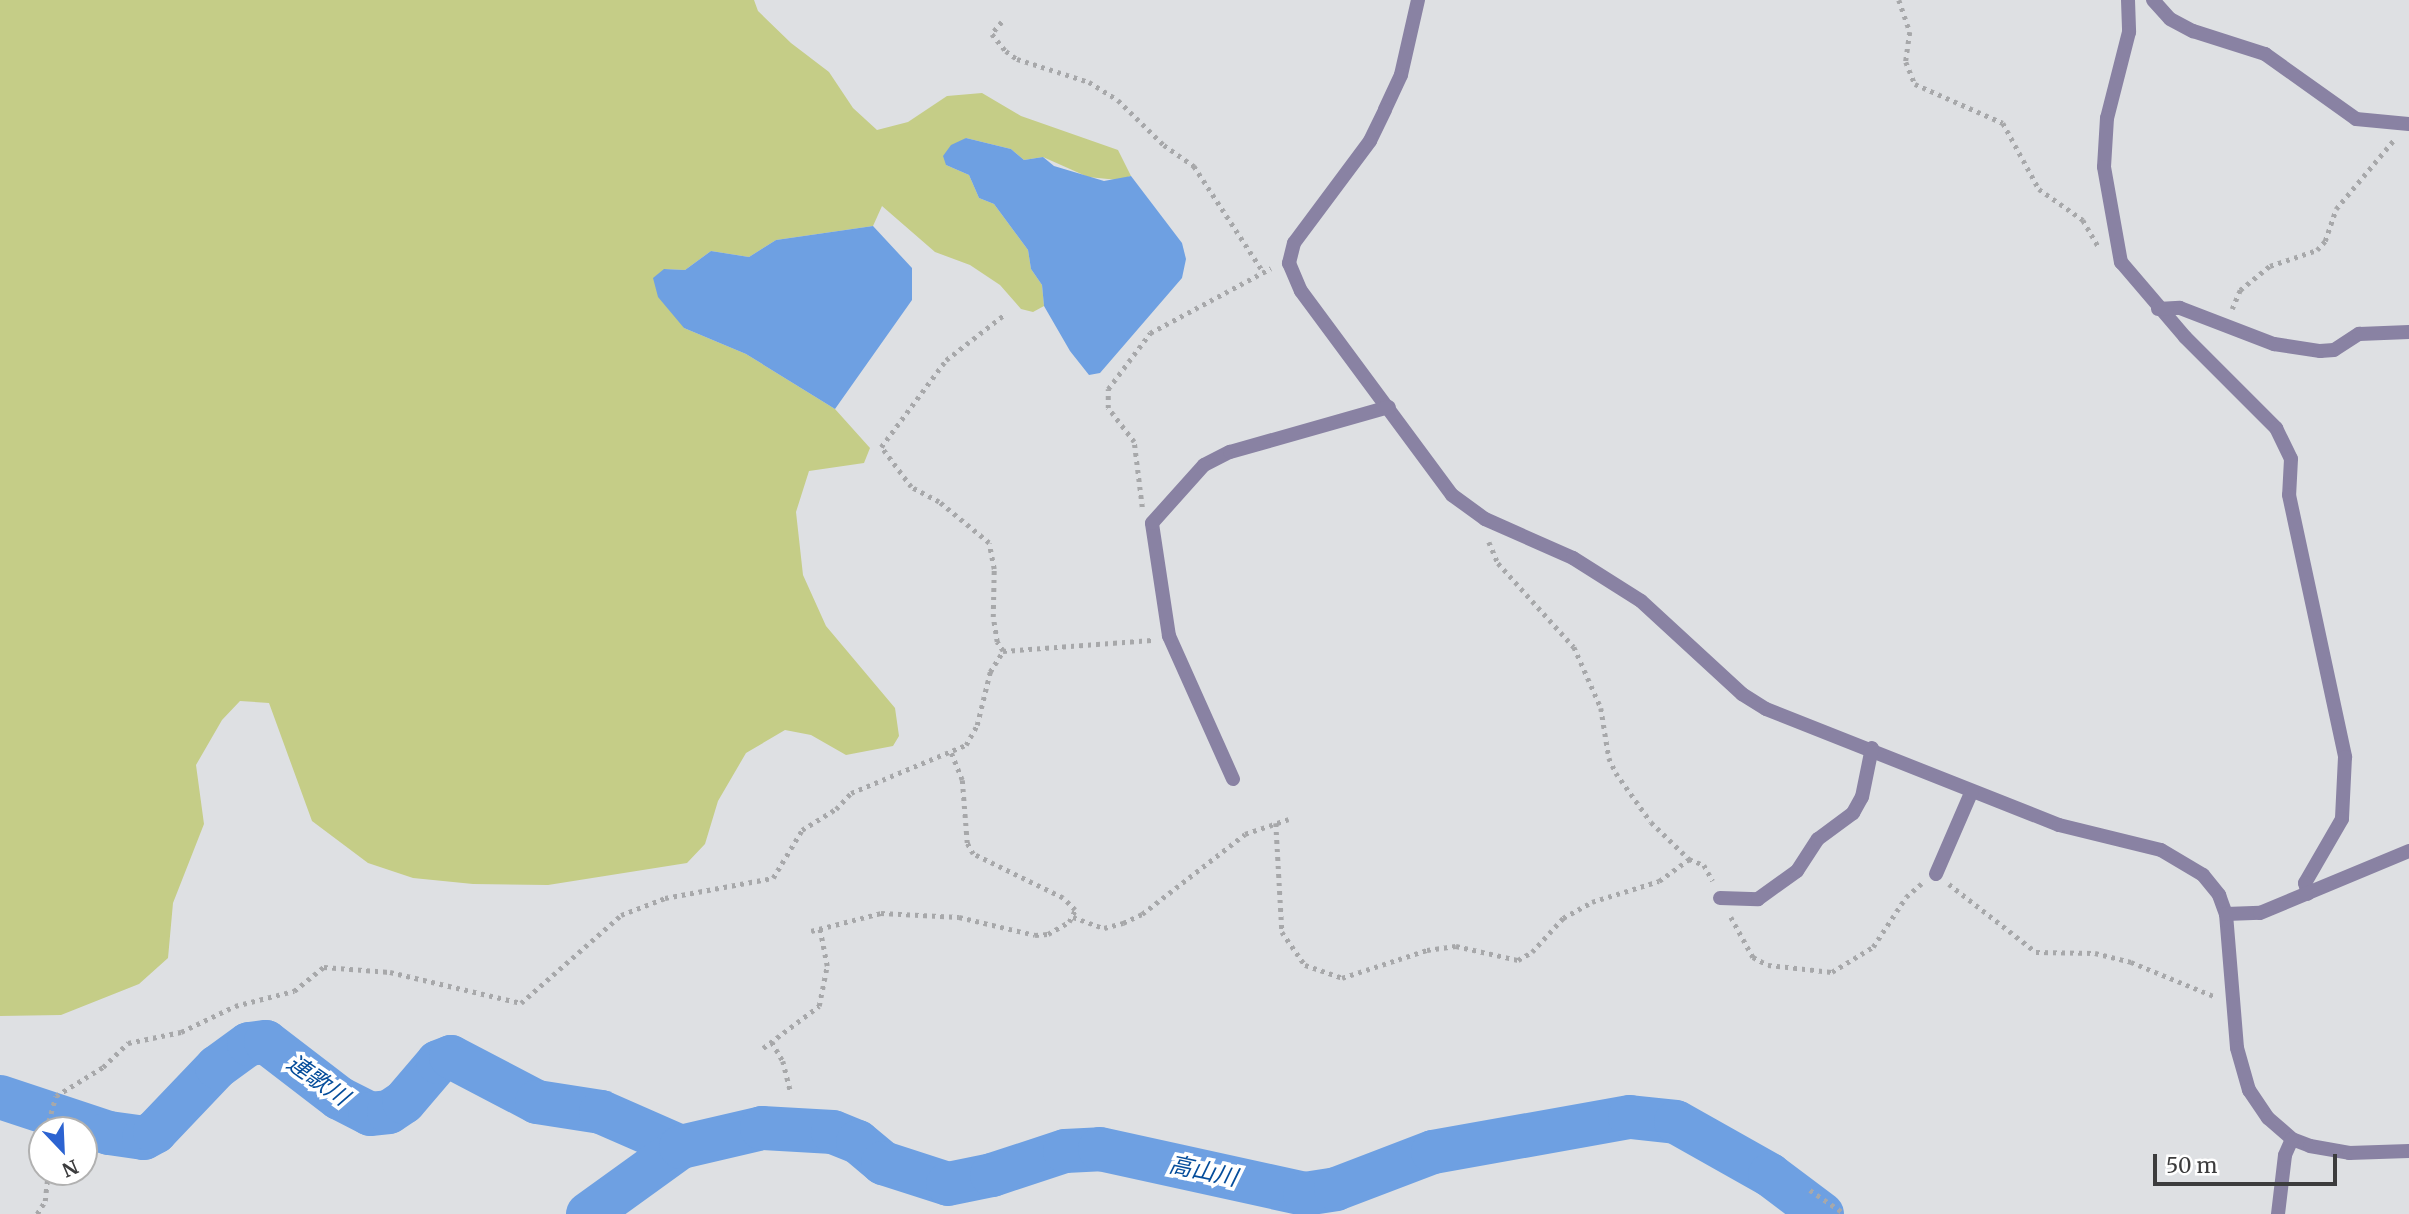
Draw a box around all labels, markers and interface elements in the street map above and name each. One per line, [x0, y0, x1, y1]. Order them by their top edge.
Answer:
water label: 連歌川 [282, 1049, 354, 1111]
north arrow [28, 1116, 98, 1186]
scale bar [2157, 1140, 2341, 1184]
water label: 高山川 [1166, 1150, 1240, 1192]
text: 50 m [2166, 1152, 2217, 1179]
text: N [59, 1155, 82, 1182]

